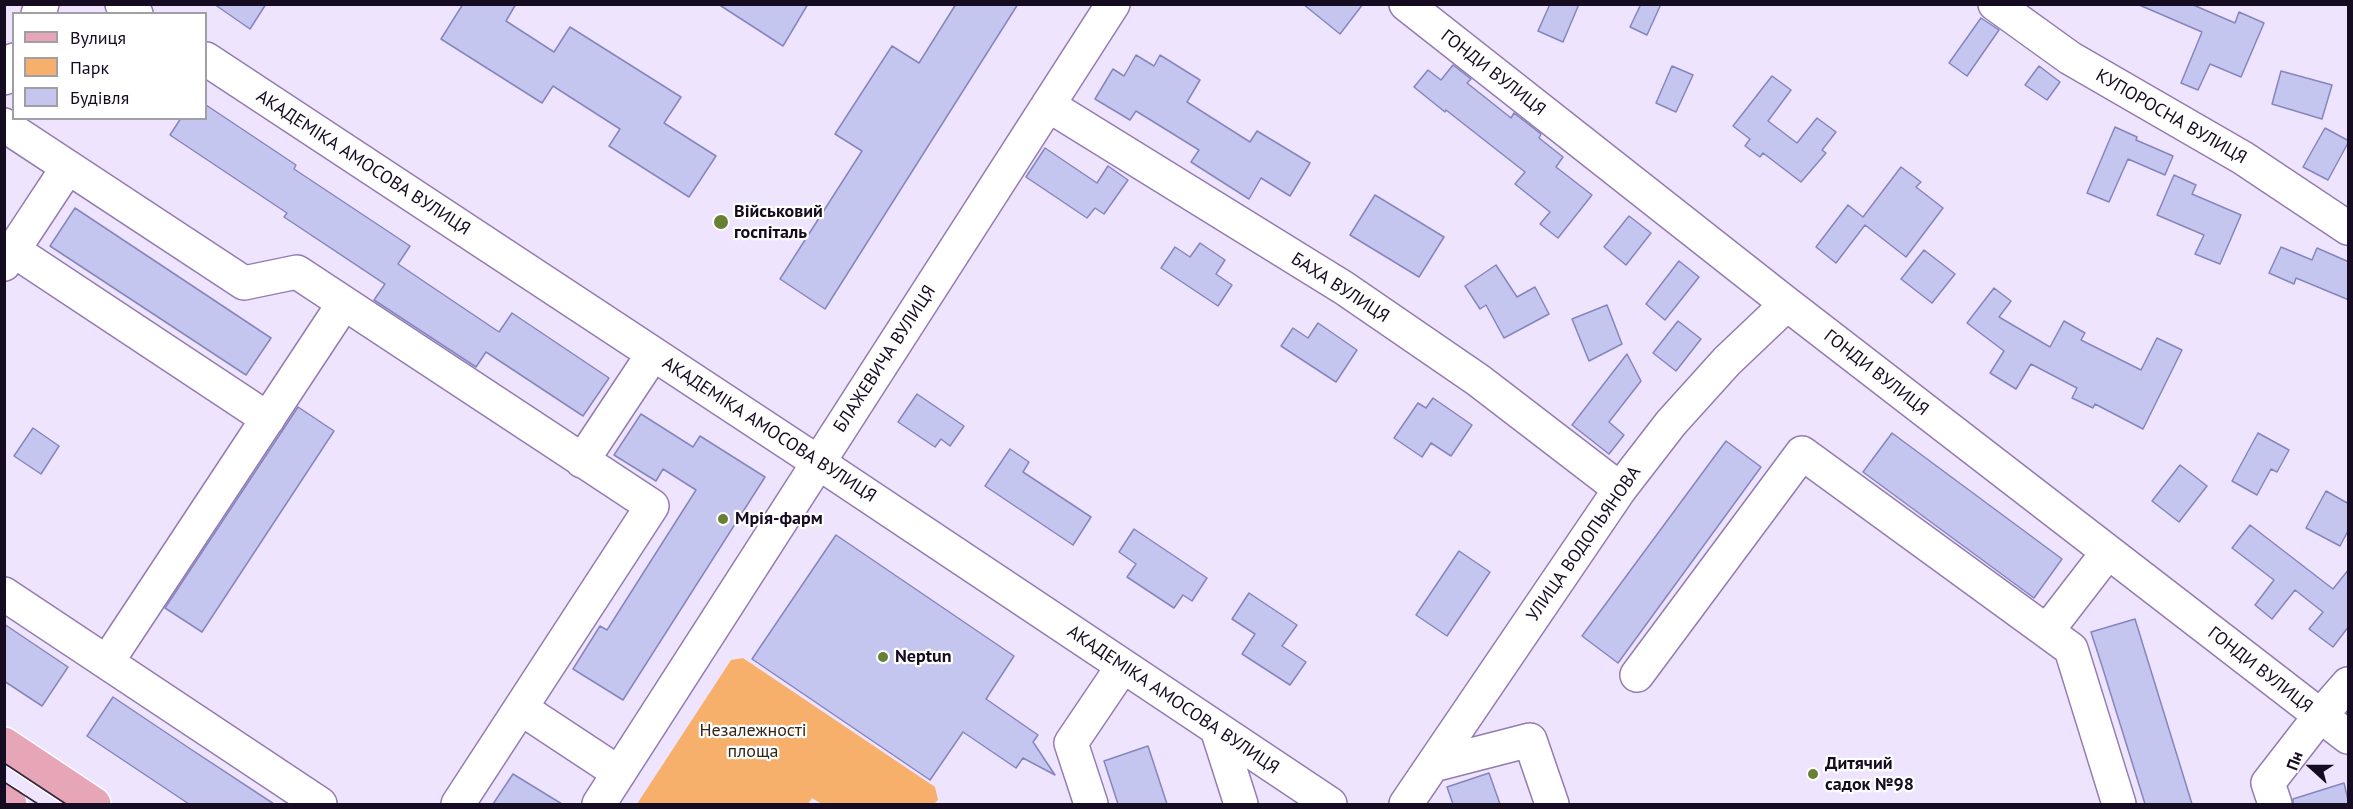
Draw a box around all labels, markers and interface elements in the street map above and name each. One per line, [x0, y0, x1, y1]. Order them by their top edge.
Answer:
legend [12, 12, 207, 120]
street label: ГОНДИ ВУЛИЦЯ [1436, 25, 1550, 121]
text: Вулиця [70, 26, 126, 49]
text: Парк [70, 56, 109, 79]
street label: КУПОРОСНА ВУЛИЦЯ [2092, 65, 2250, 169]
text: Будівля [70, 86, 129, 109]
street label: АКАДЕМІКА АМОСОВА ВУЛИЦЯ [252, 86, 474, 240]
place label: Військовий госпіталь [734, 201, 823, 244]
marker: Військовий госпіталь [712, 213, 730, 231]
street label: БАХА ВУЛИЦЯ [1287, 248, 1393, 328]
street label: БЛАЖЕВИЧА ВУЛИЦЯ [829, 281, 941, 437]
street label: ГОНДИ ВУЛИЦЯ [1819, 325, 1933, 421]
street label: АКАДЕМІКА АМОСОВА ВУЛИЦЯ [658, 353, 880, 507]
street label: УЛИЦА ВОДОПЬЯНОВА [1522, 462, 1646, 626]
place label: Мрія-фарм [735, 508, 823, 530]
marker: Мрія-фарм [716, 512, 730, 526]
street label: АКАДЕМІКА АМОСОВА ВУЛИЦЯ [1063, 621, 1283, 779]
street label: ГОНДИ ВУЛИЦЯ [2203, 622, 2317, 718]
place label: Neptun [895, 646, 951, 668]
marker: Neptun [876, 650, 890, 664]
park label: Незалежності площа [699, 720, 807, 762]
north arrow [2281, 737, 2341, 797]
text: Пн [2281, 748, 2307, 773]
place label: Дитячий садок №98 [1825, 753, 1914, 795]
marker: Дитячий садок №98 [1806, 767, 1820, 781]

